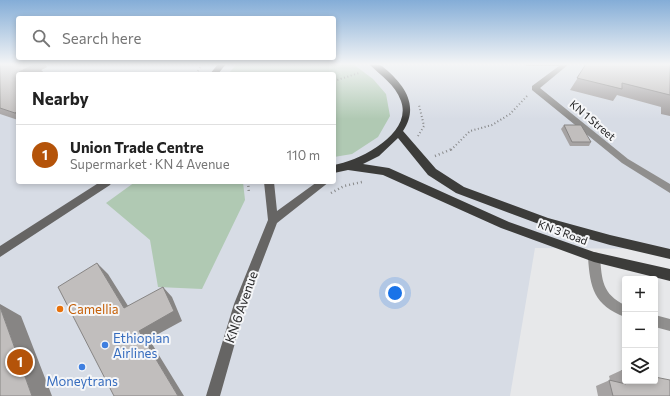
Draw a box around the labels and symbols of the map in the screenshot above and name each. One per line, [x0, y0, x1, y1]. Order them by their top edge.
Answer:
street label: KN 1 Street [567, 97, 619, 143]
street label: KN 3 Road [536, 217, 590, 247]
street label: KN 6 Avenue [221, 269, 261, 345]
your location [385, 283, 405, 303]
place label: Camellia [68, 301, 119, 317]
marker: Camellia [55, 304, 65, 314]
place label: Ethiopian Airlines [113, 330, 170, 361]
marker: Ethiopian Airlines [100, 340, 110, 350]
pin: 1 [7, 347, 33, 377]
marker: Moneytrans [77, 362, 87, 372]
place label: Moneytrans [46, 373, 118, 389]

